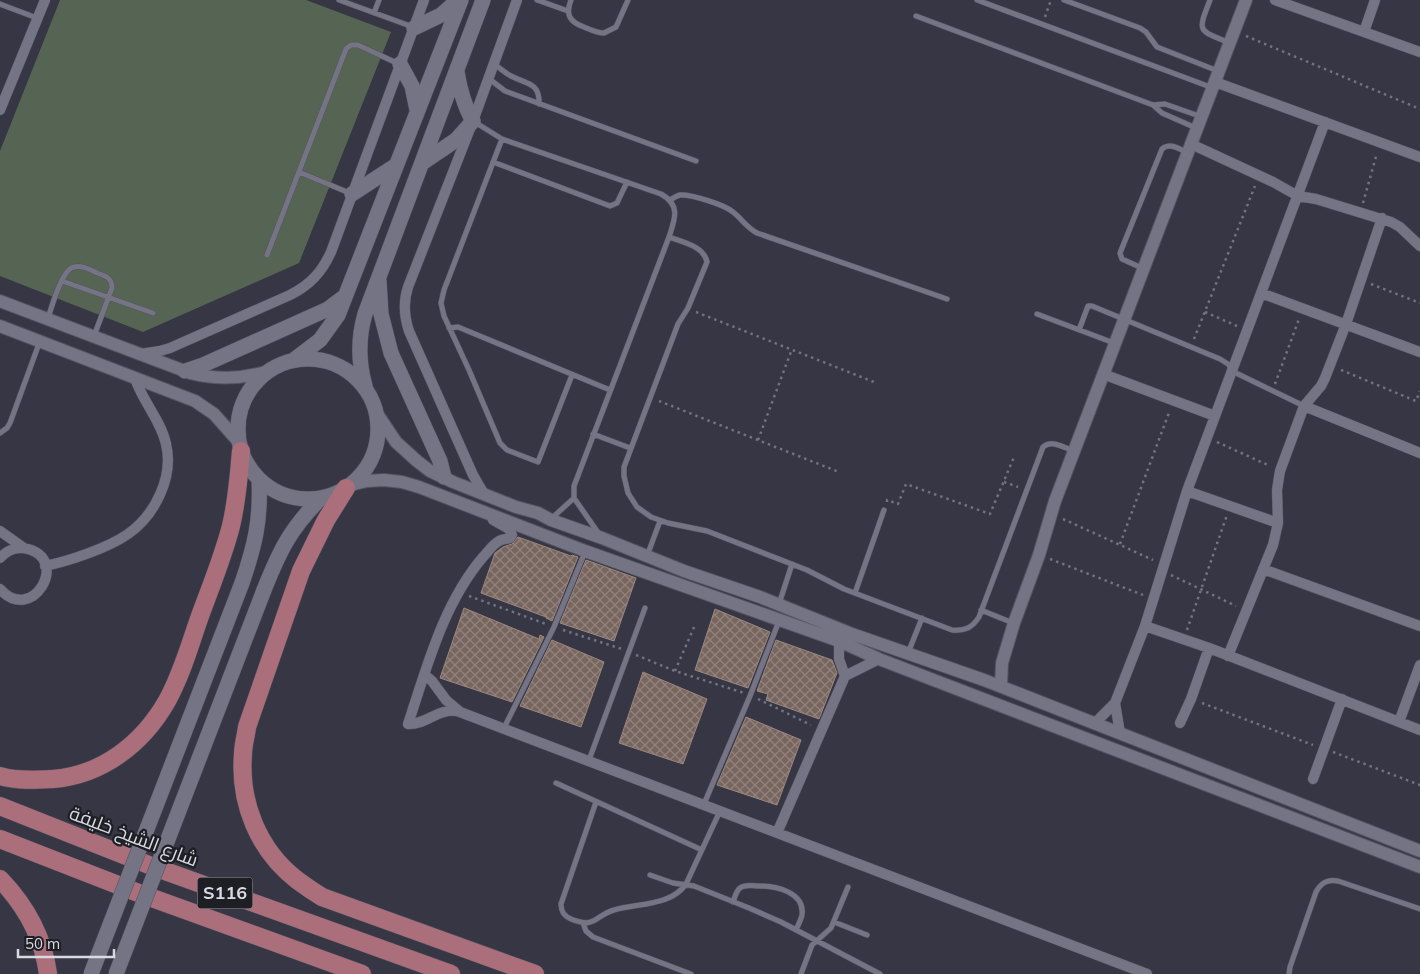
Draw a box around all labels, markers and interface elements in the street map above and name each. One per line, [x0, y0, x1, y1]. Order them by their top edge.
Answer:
street label: شارع الشيخ خليفة [65, 800, 202, 873]
road number: S116 [198, 878, 252, 908]
scale bar [18, 926, 114, 958]
text: 50 m [25, 934, 60, 953]

